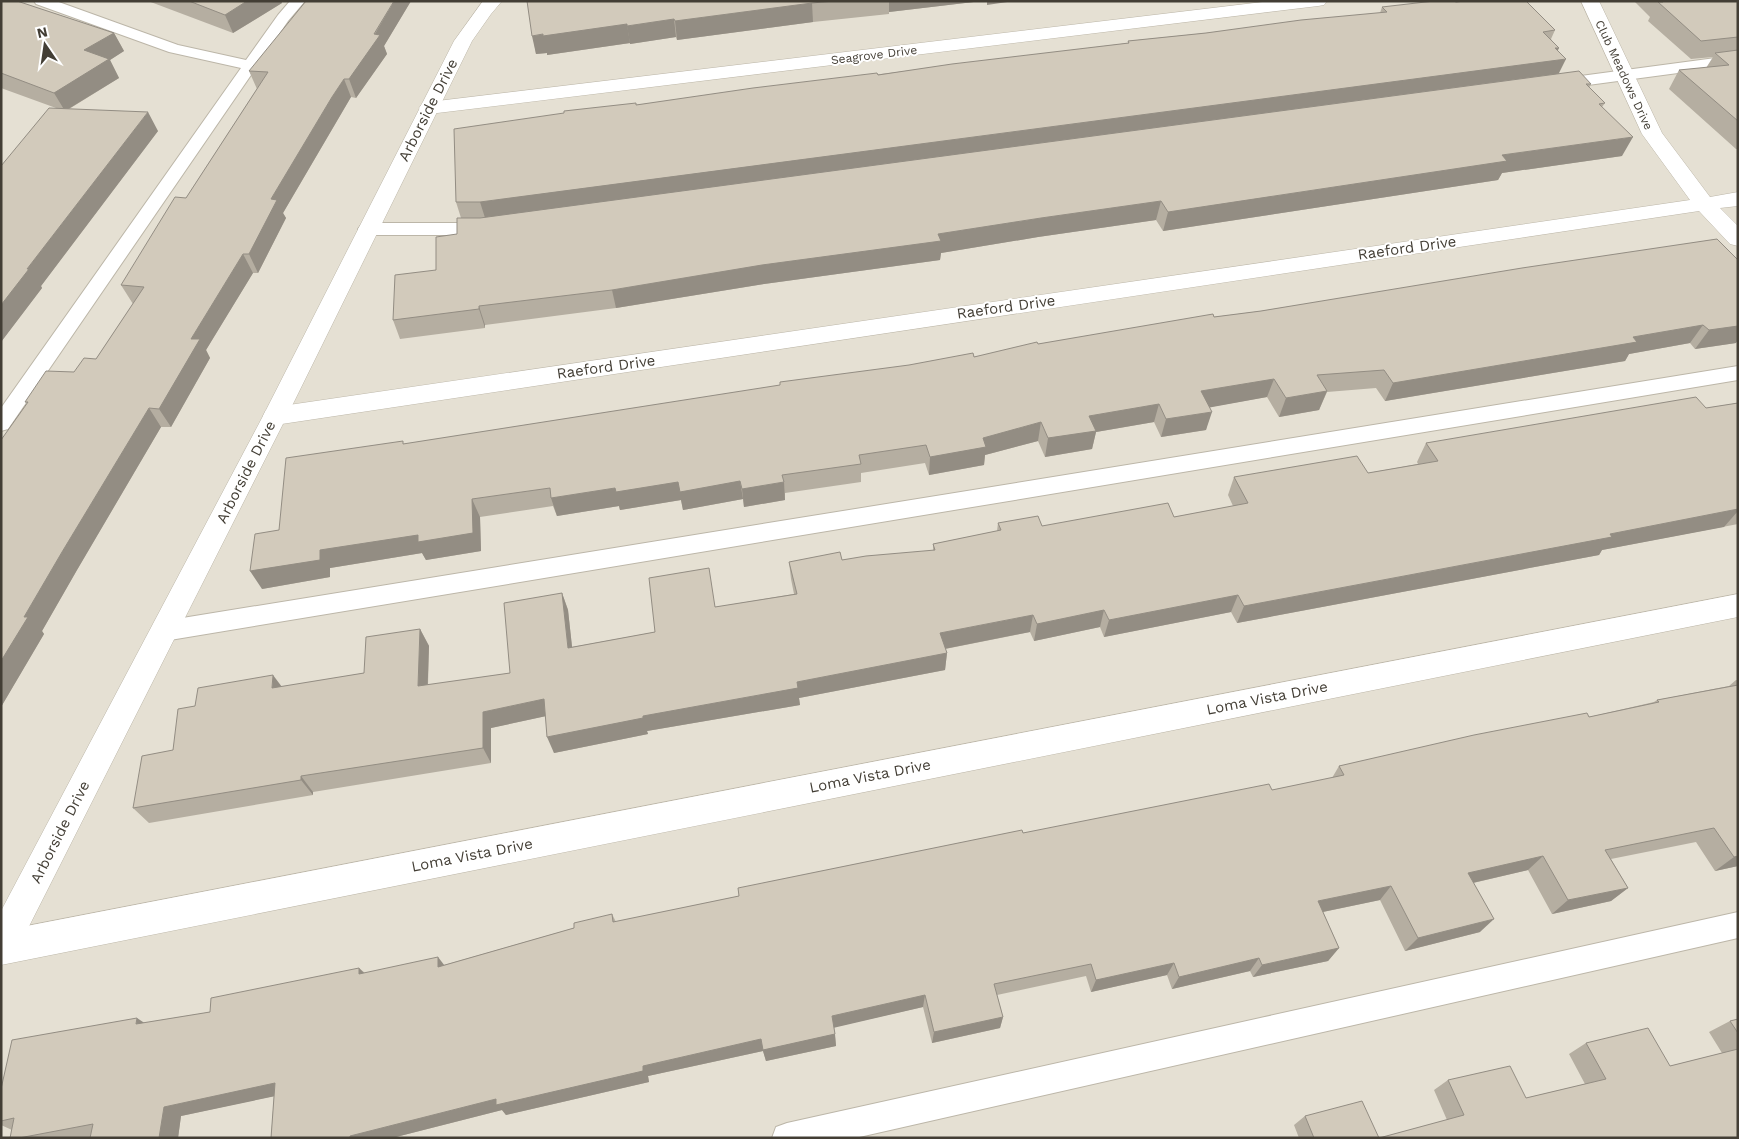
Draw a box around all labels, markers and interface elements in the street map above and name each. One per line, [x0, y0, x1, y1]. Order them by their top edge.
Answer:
street label: Club Meadows Drive [1592, 18, 1656, 132]
north arrow [20, 20, 70, 70]
text: N [35, 23, 49, 41]
street label: Seagrove Drive [830, 43, 918, 67]
street label: Arborside Drive [394, 56, 462, 164]
street label: Raeford Drive [1357, 232, 1457, 264]
street label: Raeford Drive [956, 291, 1056, 323]
street label: Raeford Drive [556, 351, 656, 383]
street label: Arborside Drive [212, 418, 280, 526]
street label: Loma Vista Drive [1205, 677, 1329, 719]
street label: Loma Vista Drive [808, 755, 932, 797]
street label: Arborside Drive [26, 778, 94, 886]
street label: Loma Vista Drive [410, 834, 534, 876]

